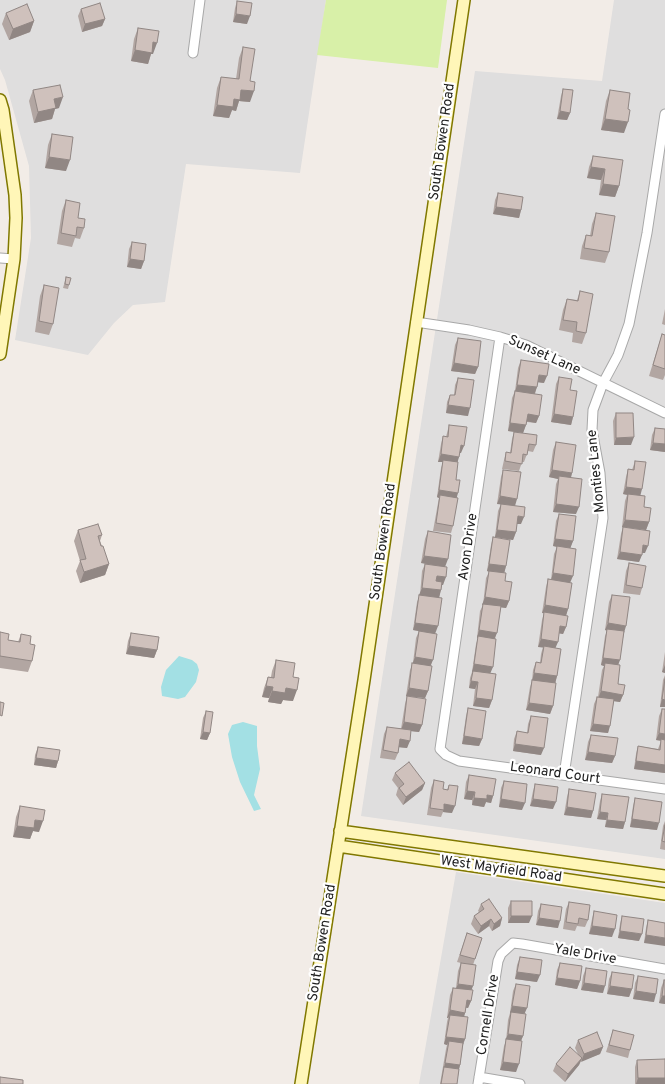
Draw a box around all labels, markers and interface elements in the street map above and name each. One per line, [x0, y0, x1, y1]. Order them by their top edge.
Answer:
street label: South Bowen Road [426, 82, 460, 202]
street label: Sunset Lane [505, 333, 583, 379]
street label: Monties Lane [584, 429, 610, 513]
street label: South Bowen Road [367, 482, 401, 602]
street label: Avon Drive [456, 512, 482, 582]
street label: Leonard Court [509, 759, 601, 789]
street label: West Mayfield Road [439, 853, 563, 887]
street label: South Bowen Road [305, 883, 341, 1003]
street label: Yale Drive [553, 941, 617, 969]
street label: Cornell Drive [474, 973, 504, 1057]

